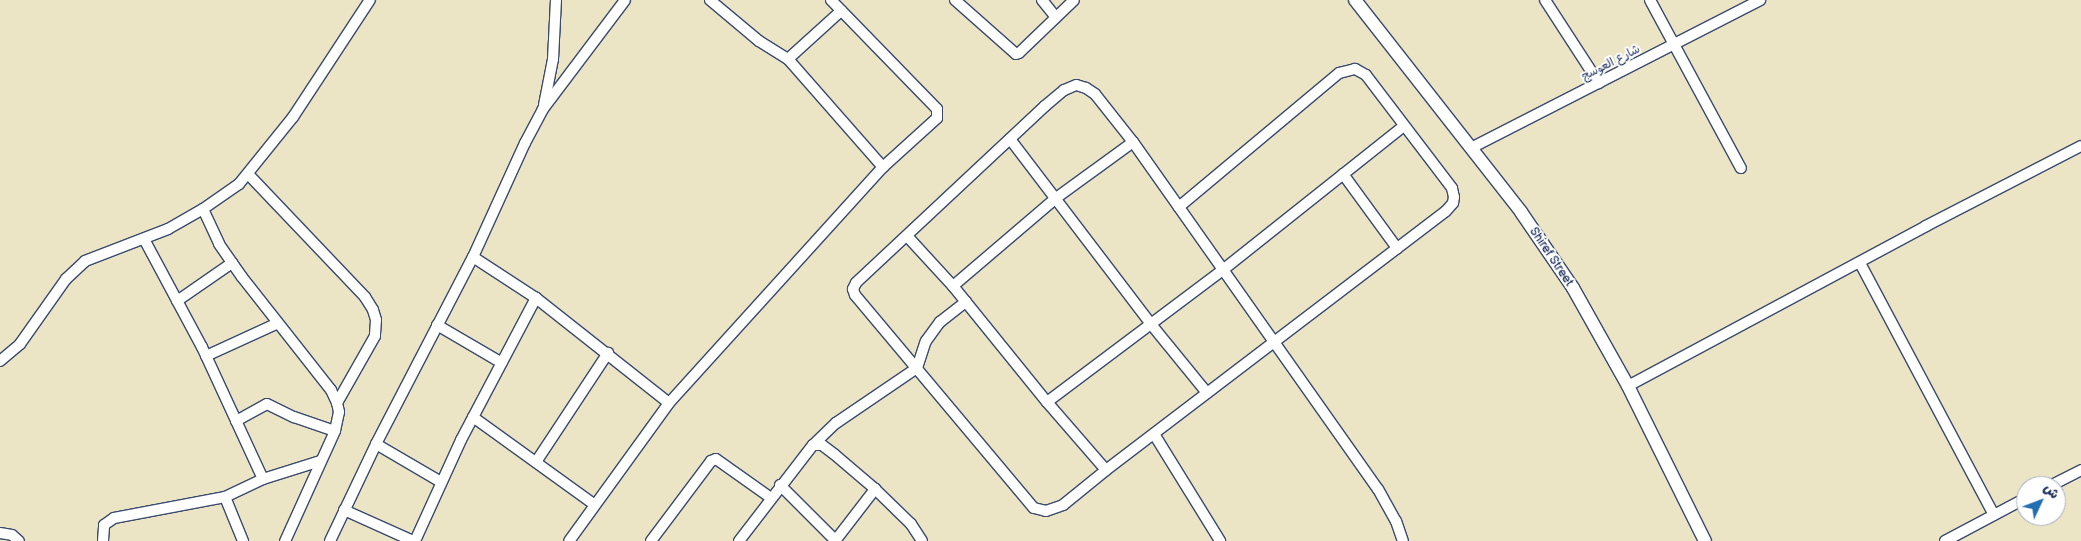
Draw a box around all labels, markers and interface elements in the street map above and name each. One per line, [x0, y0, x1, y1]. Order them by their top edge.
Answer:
street label: شارع العوسج [1579, 42, 1643, 84]
street label: Shiref Street [1526, 225, 1576, 289]
north arrow [2016, 476, 2066, 526]
text: ش [2040, 480, 2063, 503]

